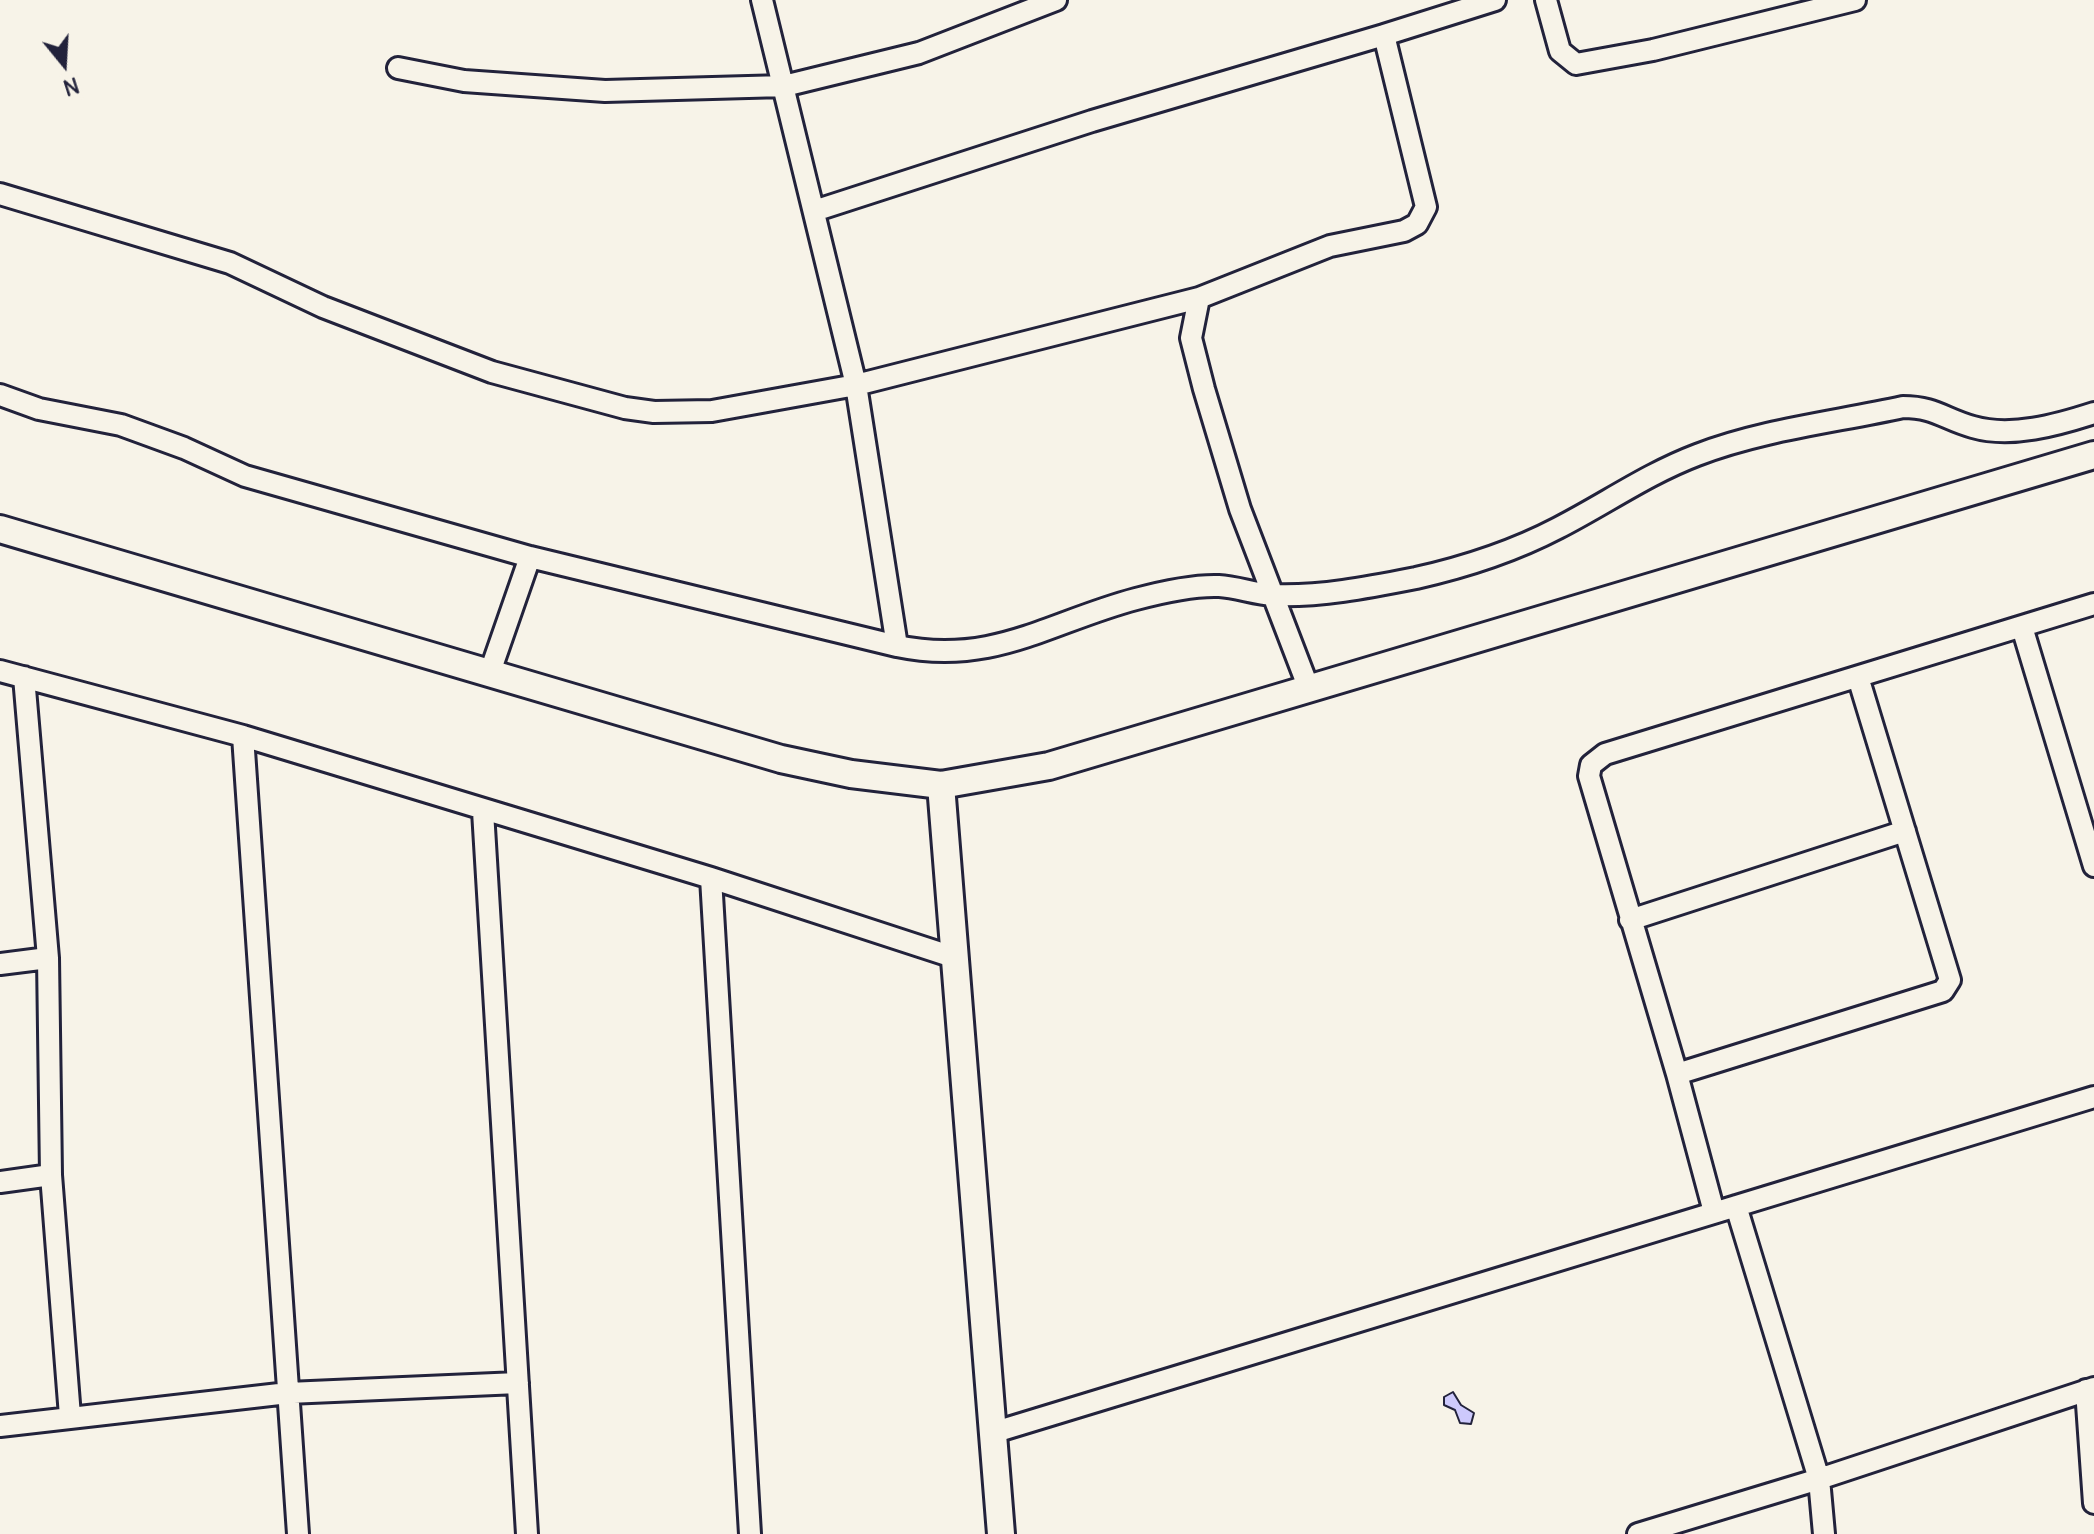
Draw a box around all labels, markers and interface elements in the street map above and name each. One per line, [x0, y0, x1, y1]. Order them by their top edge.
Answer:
north arrow [24, 24, 104, 104]
text: N [60, 71, 83, 102]

